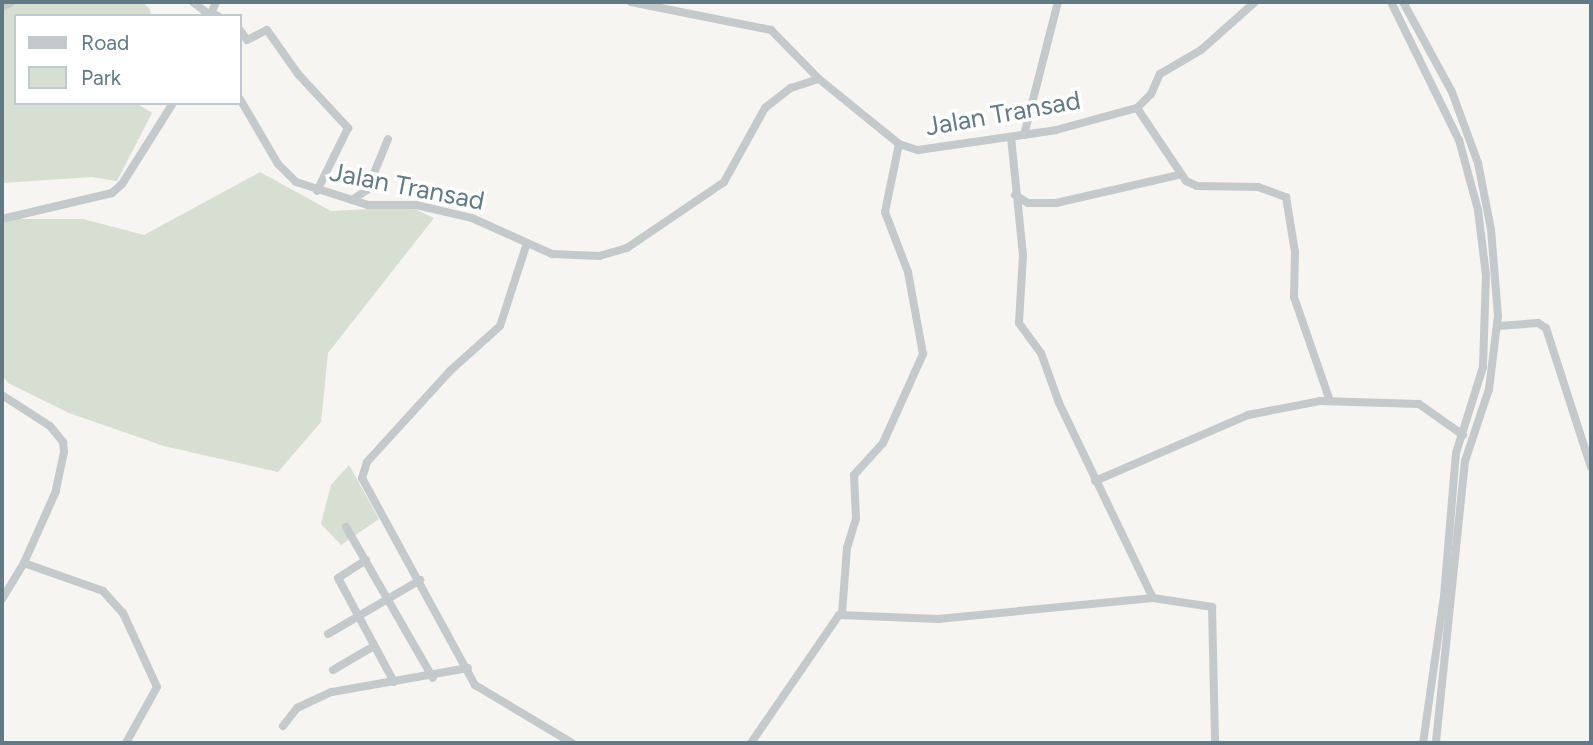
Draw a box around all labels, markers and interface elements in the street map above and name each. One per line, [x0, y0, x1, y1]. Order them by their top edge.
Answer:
legend [14, 14, 242, 105]
text: Road [81, 30, 129, 55]
text: Park [81, 65, 121, 90]
street label: Jalan Transad [923, 85, 1083, 143]
street label: Jalan Transad [327, 157, 487, 217]

